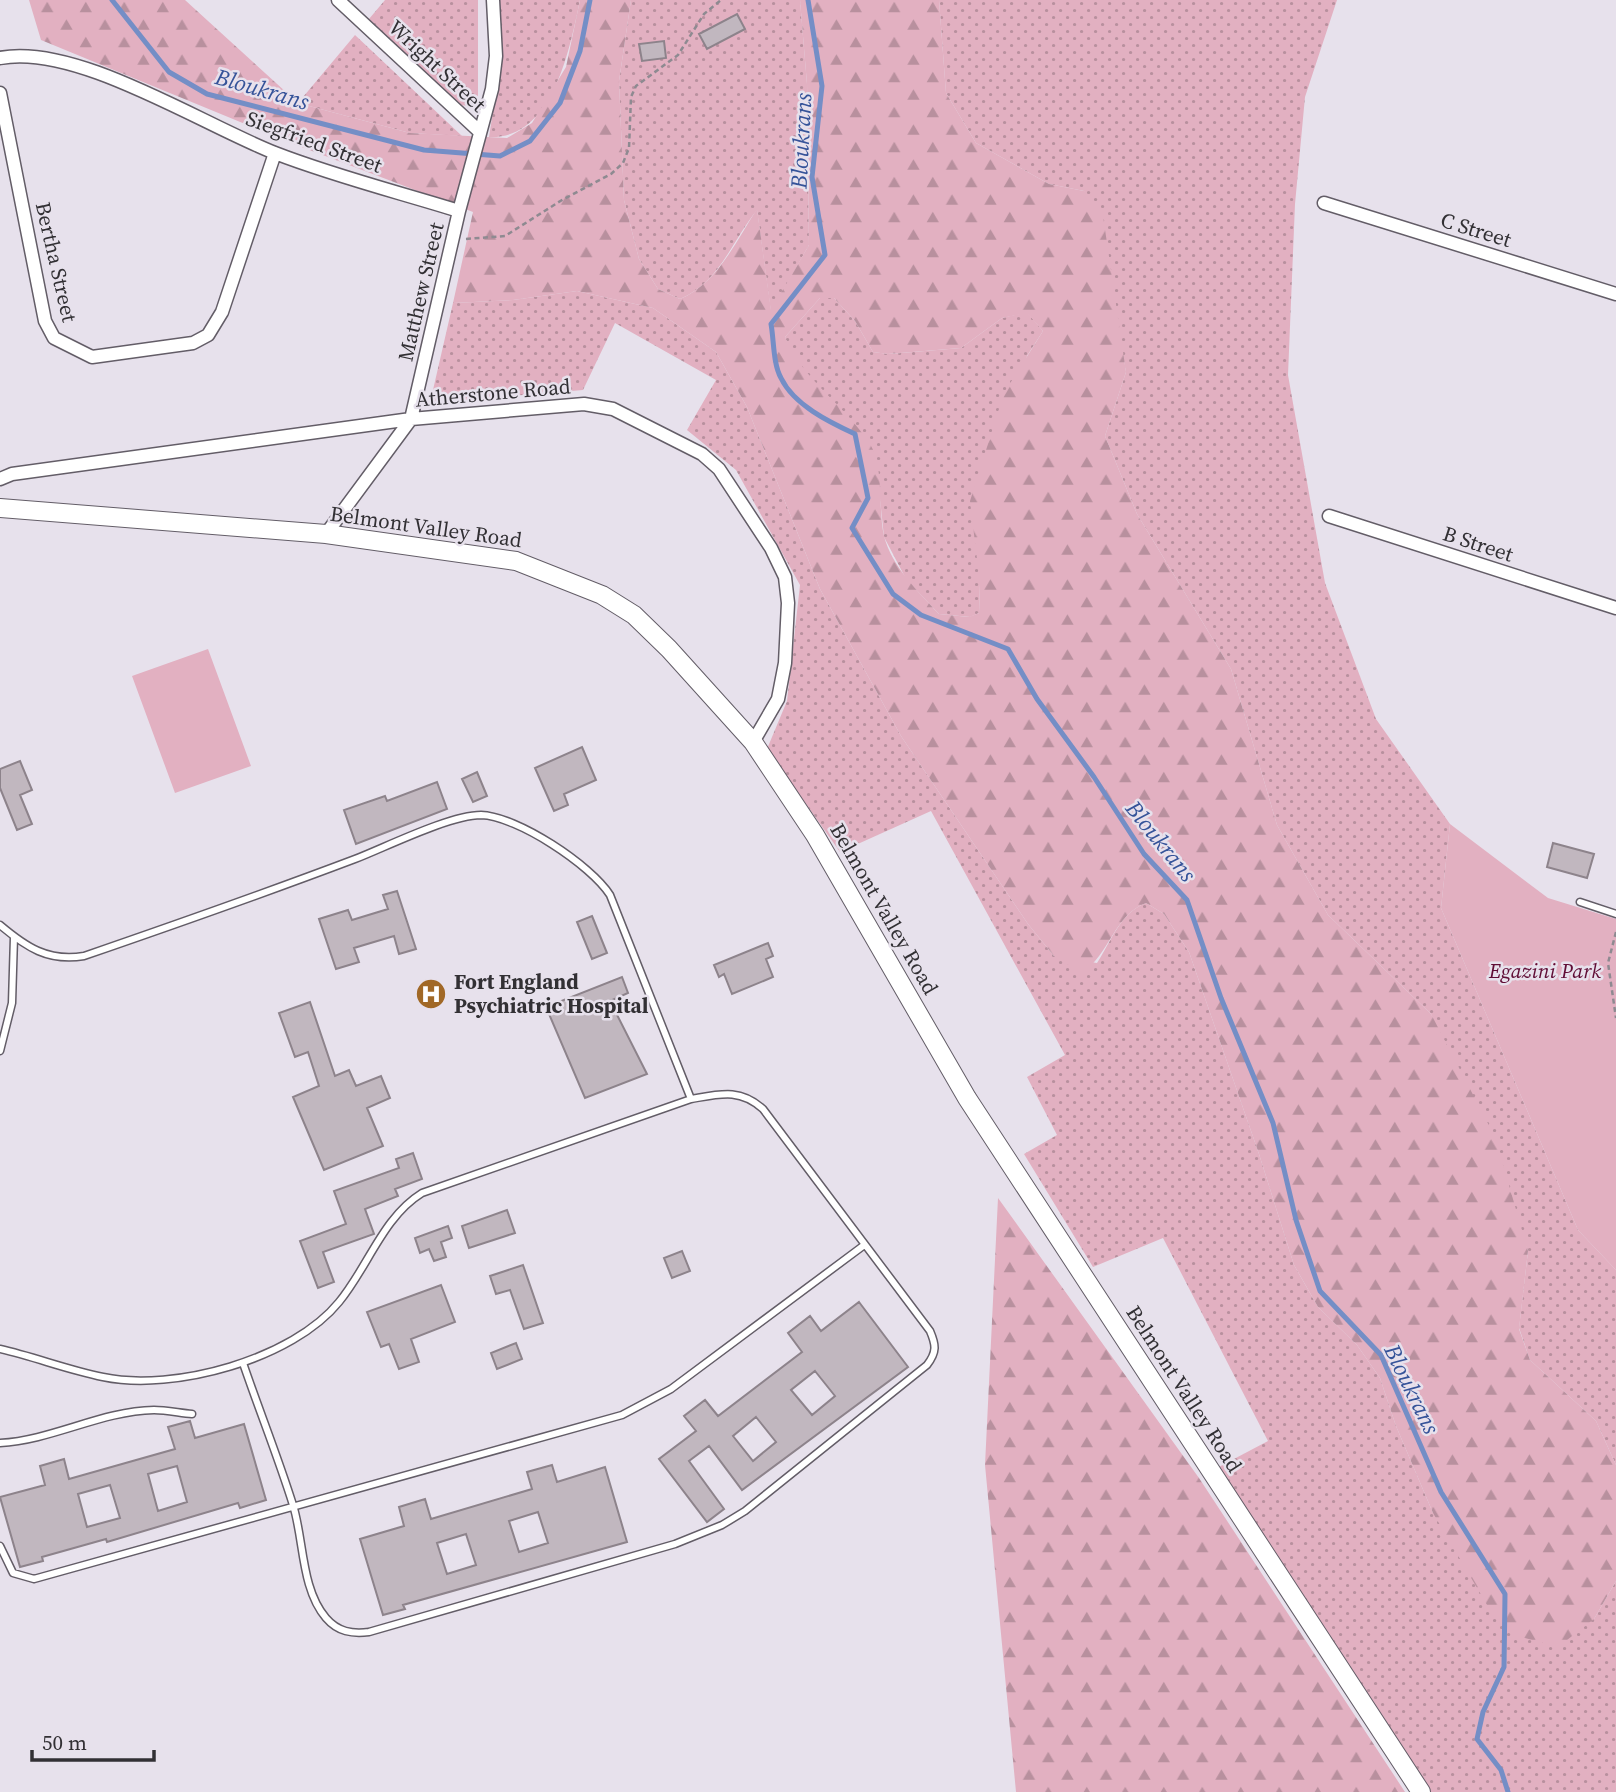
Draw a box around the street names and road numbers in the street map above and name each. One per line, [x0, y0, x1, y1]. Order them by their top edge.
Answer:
street label: Wright Street [382, 13, 493, 118]
street label: Siegfried Street [242, 103, 386, 180]
street label: Bertha Street [29, 199, 84, 325]
street label: C Street [1437, 205, 1515, 254]
street label: Matthew Street [390, 220, 451, 364]
street label: Atherstone Road [414, 371, 572, 414]
street label: Belmont Valley Road [328, 499, 524, 554]
street label: B Street [1439, 519, 1517, 569]
street label: Belmont Valley Road [823, 818, 945, 1000]
street label: Belmont Valley Road [1120, 1300, 1249, 1478]

